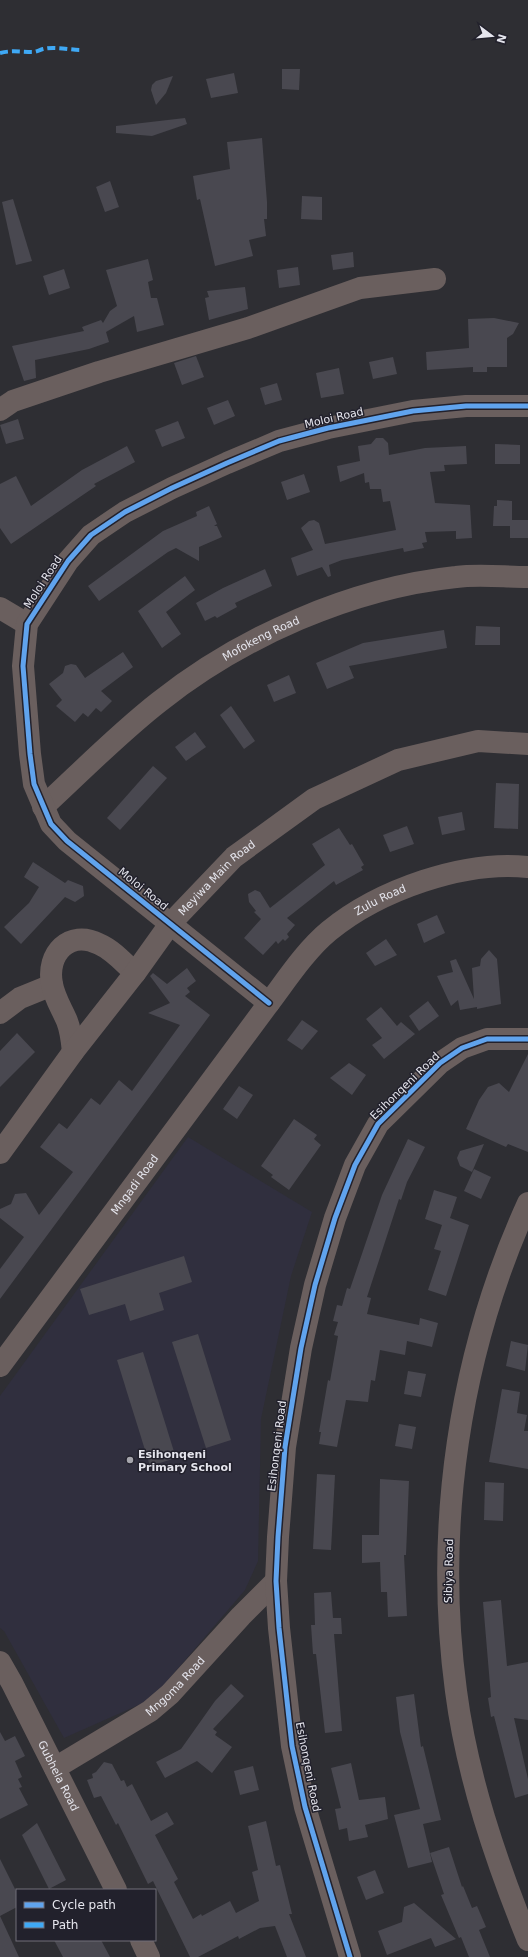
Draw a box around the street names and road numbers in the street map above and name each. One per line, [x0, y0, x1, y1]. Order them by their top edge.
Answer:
street label: Moloi Road [303, 405, 365, 431]
street label: Moloi Road [21, 553, 65, 611]
street label: Mofokeng Road [220, 613, 301, 663]
street label: Meyiwa Main Road [175, 837, 258, 918]
street label: Moloi Road [116, 865, 170, 913]
street label: Zulu Road [352, 881, 408, 918]
street label: Esihonqeni Road [368, 1050, 442, 1122]
street label: Mngadi Road [108, 1152, 161, 1217]
street label: Esihonqeni Road [265, 1400, 289, 1492]
street label: Sibiya Road [442, 1539, 456, 1603]
street label: Mngoma Road [143, 1654, 207, 1719]
street label: Esihonqeni Road [293, 1721, 323, 1813]
street label: Gubhela Road [35, 1738, 82, 1813]

